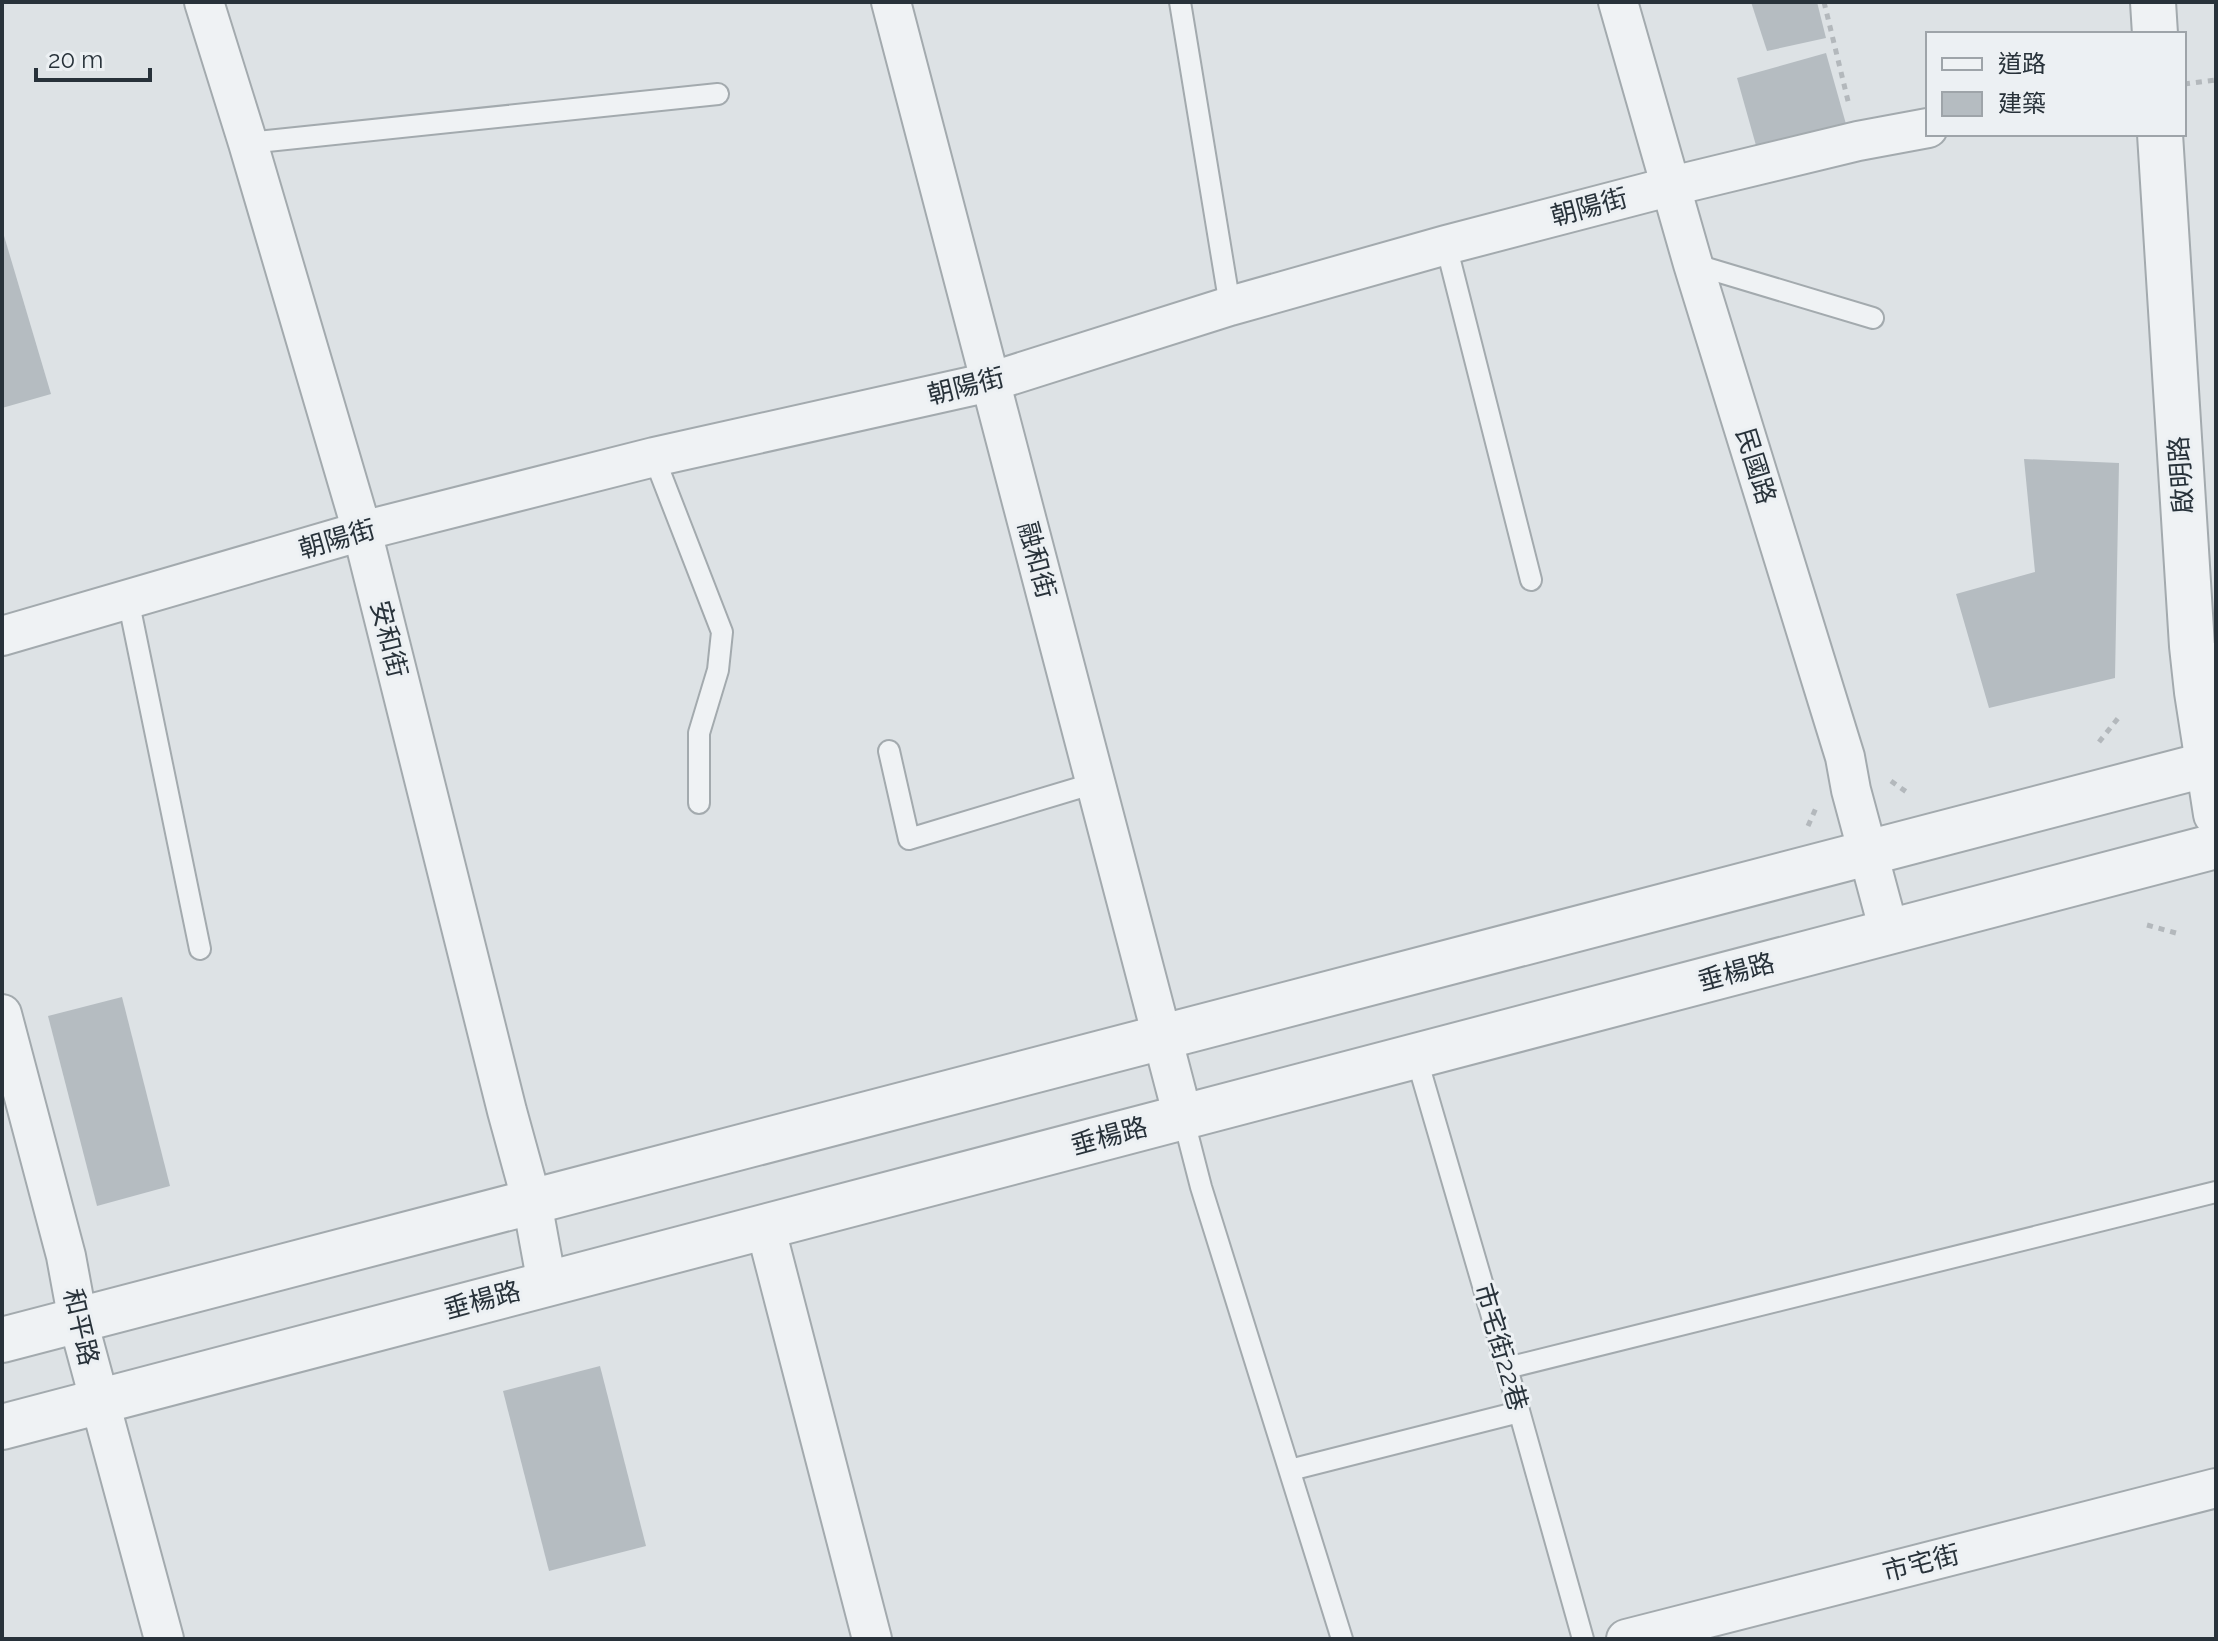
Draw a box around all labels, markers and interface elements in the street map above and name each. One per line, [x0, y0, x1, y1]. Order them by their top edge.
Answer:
scale bar [36, 32, 150, 82]
legend [1926, 32, 2186, 136]
text: 20 m [48, 45, 103, 74]
text: 道路 [1998, 49, 2046, 78]
text: 建築 [1998, 89, 2046, 118]
street label: 朝陽街 [1547, 182, 1631, 232]
street label: 朝陽街 [925, 362, 1007, 410]
street label: 民國路 [1730, 424, 1782, 508]
street label: 啟明路 [2163, 435, 2199, 515]
street label: 朝陽街 [295, 514, 379, 564]
street label: 融和街 [1012, 518, 1062, 602]
street label: 安和街 [365, 598, 413, 680]
street label: 垂楊路 [1694, 947, 1778, 997]
street label: 垂楊路 [1067, 1111, 1151, 1161]
street label: 垂楊路 [440, 1275, 524, 1325]
street label: 市宅街22巷 [1469, 1280, 1533, 1414]
street label: 和平路 [58, 1286, 104, 1368]
street label: 市宅街 [1880, 1539, 1962, 1587]

